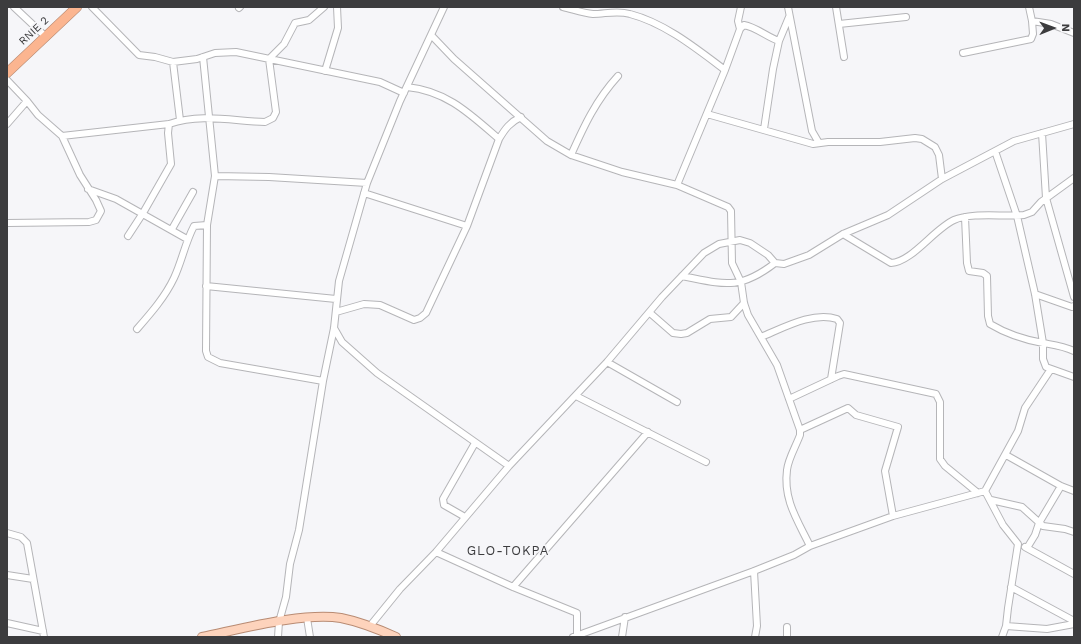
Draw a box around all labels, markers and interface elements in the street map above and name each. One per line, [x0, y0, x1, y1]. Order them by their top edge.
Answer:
north arrow [1033, 8, 1073, 48]
street label: RNIE 2 [16, 14, 52, 48]
text: N [1059, 24, 1072, 32]
district label: GLO-TOKPA [467, 543, 549, 559]

